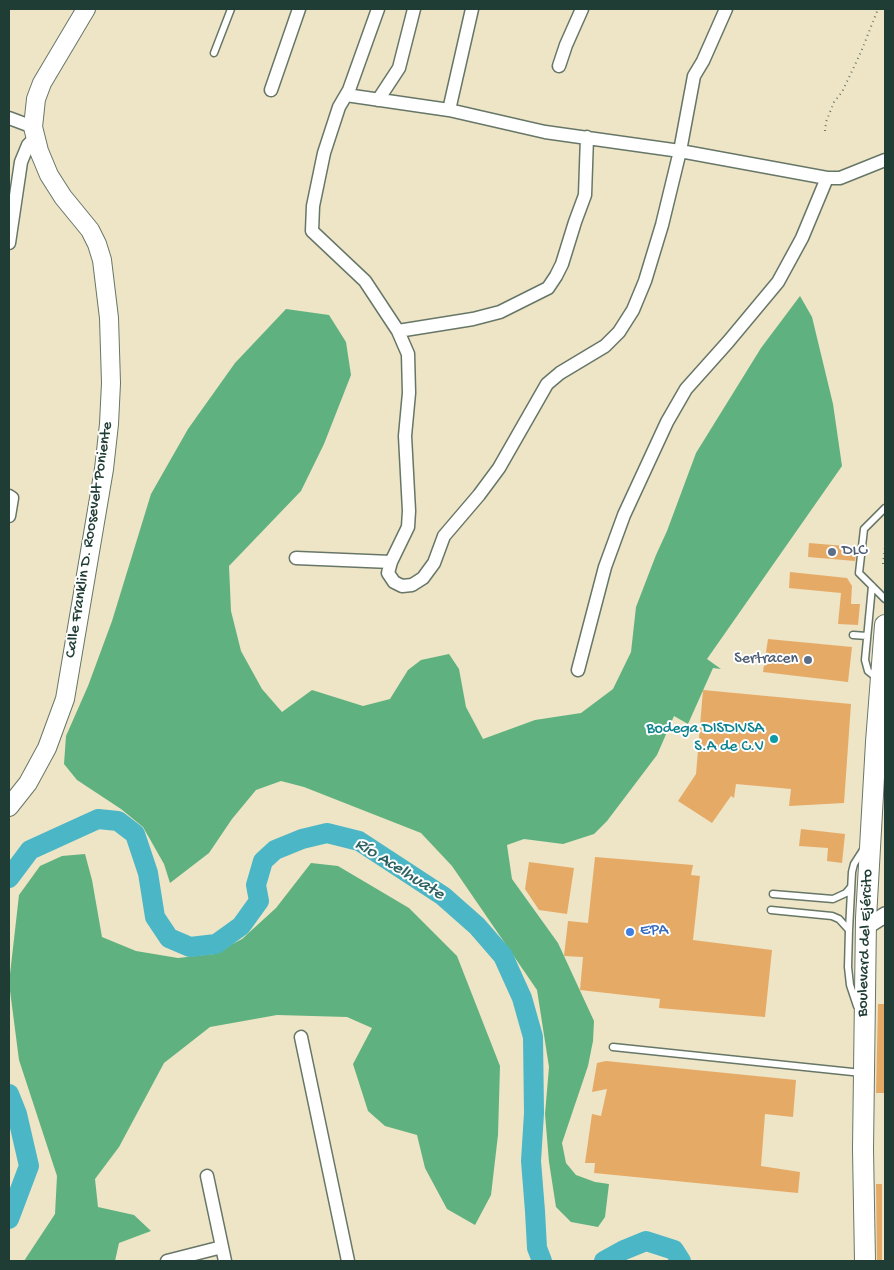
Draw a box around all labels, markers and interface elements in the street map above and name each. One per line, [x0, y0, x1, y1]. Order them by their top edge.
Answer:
street label: Calle Franklin D. Roosevelt Poniente [62, 421, 118, 659]
place label: DLC [842, 542, 867, 562]
marker: DLC [826, 546, 838, 558]
place label: Sertracen [734, 650, 798, 670]
marker: Sertracen [802, 654, 814, 666]
place label: Bodega DISDIVSA S.A de C.V [646, 720, 764, 758]
marker: Bodega DISDIVSA S.A de C.V [768, 733, 780, 745]
water label: Río Acelhuate [350, 834, 448, 906]
street label: Boulevard del Ejército [854, 869, 878, 1017]
place label: EPA [640, 922, 668, 942]
marker: EPA [624, 926, 636, 938]

